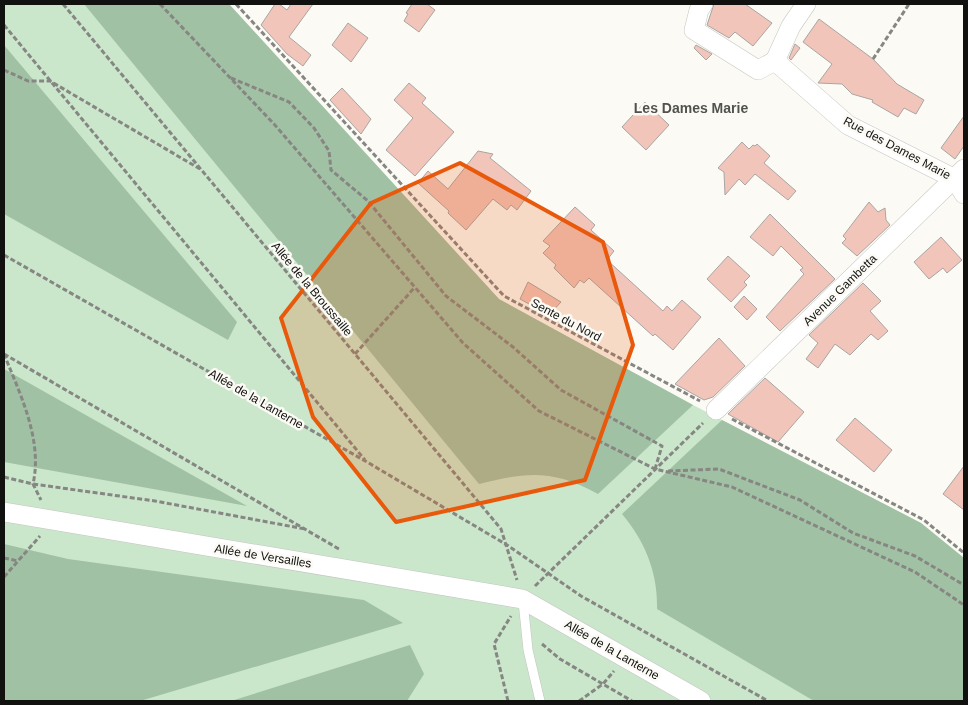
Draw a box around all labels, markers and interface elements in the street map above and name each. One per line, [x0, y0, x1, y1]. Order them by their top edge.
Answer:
district label: Les Dames Marie [634, 100, 748, 116]
street label: Rue des Dames Marie [841, 114, 953, 182]
street label: Allée de la Broussaille [269, 239, 356, 339]
street label: Avenue Gambetta [800, 251, 880, 329]
street label: Sente du Nord [529, 296, 603, 344]
street label: Allée de la Lanterne [206, 366, 306, 432]
street label: Allée de Versailles [213, 541, 313, 571]
street label: Allée de la Lanterne [562, 617, 662, 683]

